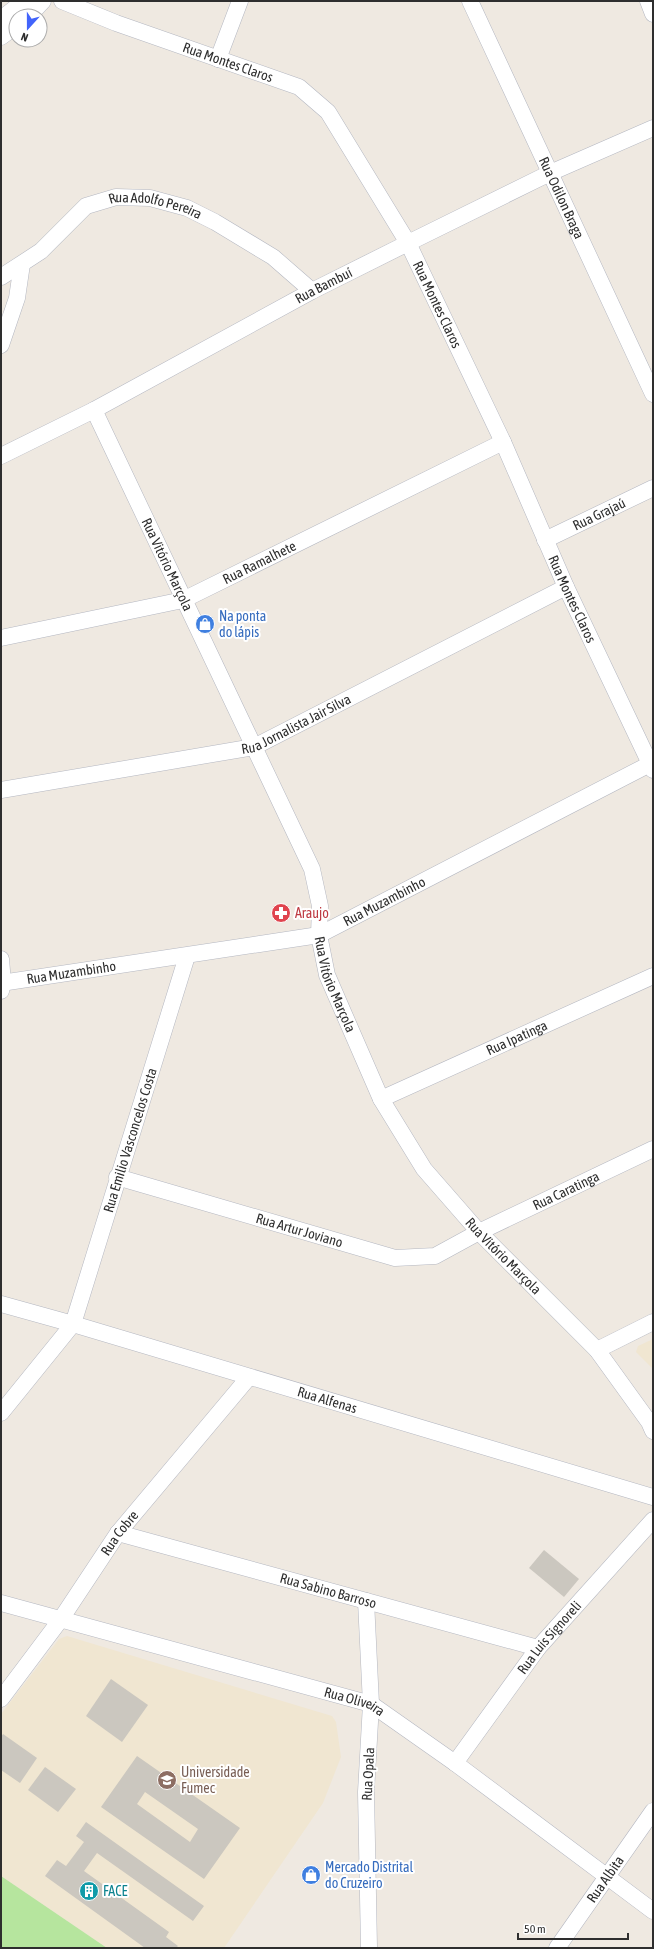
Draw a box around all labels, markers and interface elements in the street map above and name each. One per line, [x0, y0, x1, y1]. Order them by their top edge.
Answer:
north arrow [8, 8, 48, 48]
text: N [19, 31, 30, 44]
street label: Rua Montes Claros [181, 39, 275, 85]
street label: Rua Odilon Braga [536, 154, 588, 241]
street label: Rua Adolfo Pereira [107, 189, 205, 222]
street label: Rua Montes Claros [410, 258, 465, 350]
street label: Rua Bambuí [292, 264, 355, 307]
street label: Rua Grajaú [570, 495, 628, 533]
street label: Rua Vitório Marçola [139, 516, 196, 613]
street label: Rua Ramalhete [220, 538, 298, 587]
street label: Rua Montes Claros [545, 553, 599, 645]
place label: Na ponta do lápis [219, 608, 266, 640]
shop icon: Na ponta do lápis [194, 613, 216, 635]
street label: Rua Jornalista Jair Silva [240, 691, 353, 757]
street label: Rua Muzambinho [341, 874, 428, 929]
pharmacy icon: Araujo [270, 902, 292, 924]
place label: Araujo [295, 905, 329, 921]
street label: Rua Vitório Marçola [311, 935, 359, 1035]
street label: Rua Muzambinho [25, 958, 117, 987]
street label: Rua Ipatinga [484, 1017, 550, 1058]
street label: Rua Emilio Vasconcelos Costa [100, 1066, 160, 1214]
street label: Rua Caratinga [530, 1168, 602, 1213]
street label: Rua Artur Joviano [254, 1210, 345, 1250]
street label: Rua Vitório Marçola [462, 1215, 544, 1297]
street label: Rua Alfenas [296, 1383, 359, 1416]
street label: Rua Cobre [97, 1507, 141, 1559]
street label: Rua Sabino Barroso [278, 1570, 378, 1611]
street label: Rua Luis Signoreli [514, 1598, 584, 1677]
street label: Rua Oliveira [323, 1684, 388, 1719]
street label: Rua Opala [359, 1747, 377, 1801]
place label: Universidade Fumec [181, 1764, 250, 1796]
school or university icon: Universidade Fumec [156, 1769, 178, 1791]
street label: Rua Albita [583, 1853, 627, 1906]
place label: Mercado Distrital do Cruzeiro [325, 1859, 414, 1891]
shop icon: Mercado Distrital do Cruzeiro [300, 1864, 322, 1886]
building icon: FACE [78, 1880, 100, 1902]
place label: FACE [103, 1883, 128, 1899]
scale bar [518, 1915, 628, 1941]
text: 50 m [524, 1922, 546, 1936]

